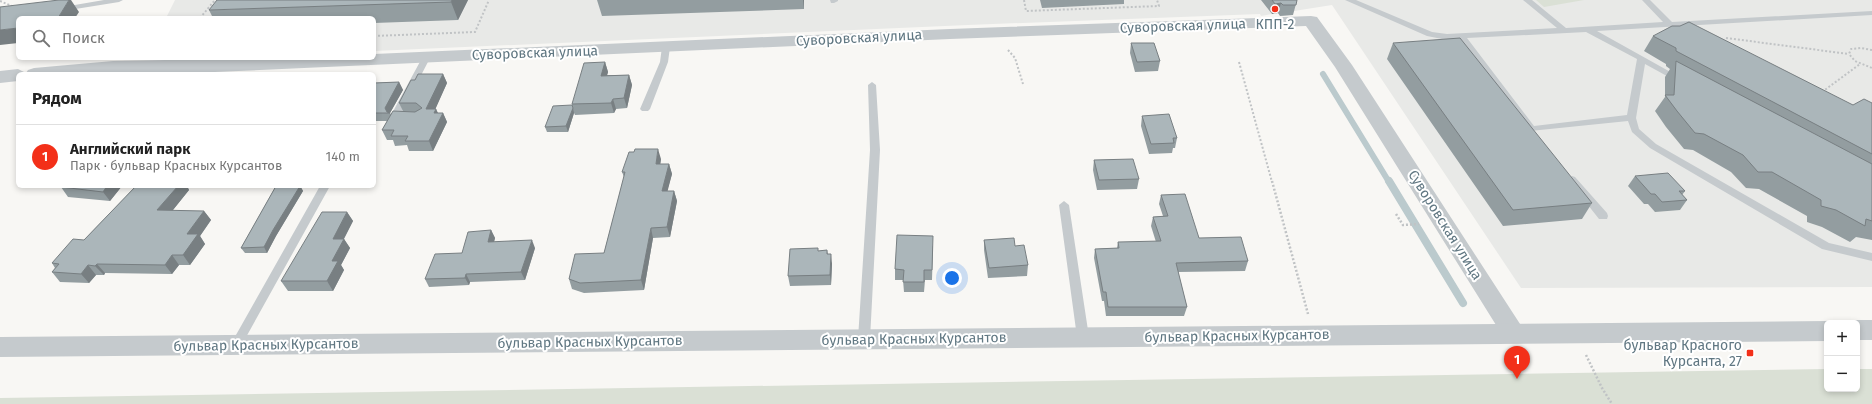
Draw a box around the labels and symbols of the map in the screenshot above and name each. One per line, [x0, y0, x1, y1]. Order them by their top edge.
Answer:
marker: КПП-2 [1270, 4, 1280, 14]
street label: Суворовская улица [1120, 15, 1246, 37]
place label: КПП-2 [1256, 16, 1294, 33]
street label: Суворовская улица [796, 26, 922, 50]
street label: Суворовская улица [472, 42, 598, 64]
street label: Суворовская улица [1404, 167, 1486, 283]
your location [942, 268, 962, 288]
street label: бульвар Красных Курсантов [1144, 326, 1330, 346]
street label: бульвар Красных Курсантов [821, 329, 1007, 349]
street label: бульвар Красных Курсантов [497, 332, 683, 352]
street label: бульвар Красных Курсантов [173, 335, 359, 355]
place label: бульвар Красного Курсанта, 27 [1623, 337, 1742, 370]
pin: 1 [1504, 346, 1530, 379]
marker: бульвар Красного Курсанта, 27 [1745, 348, 1755, 358]

